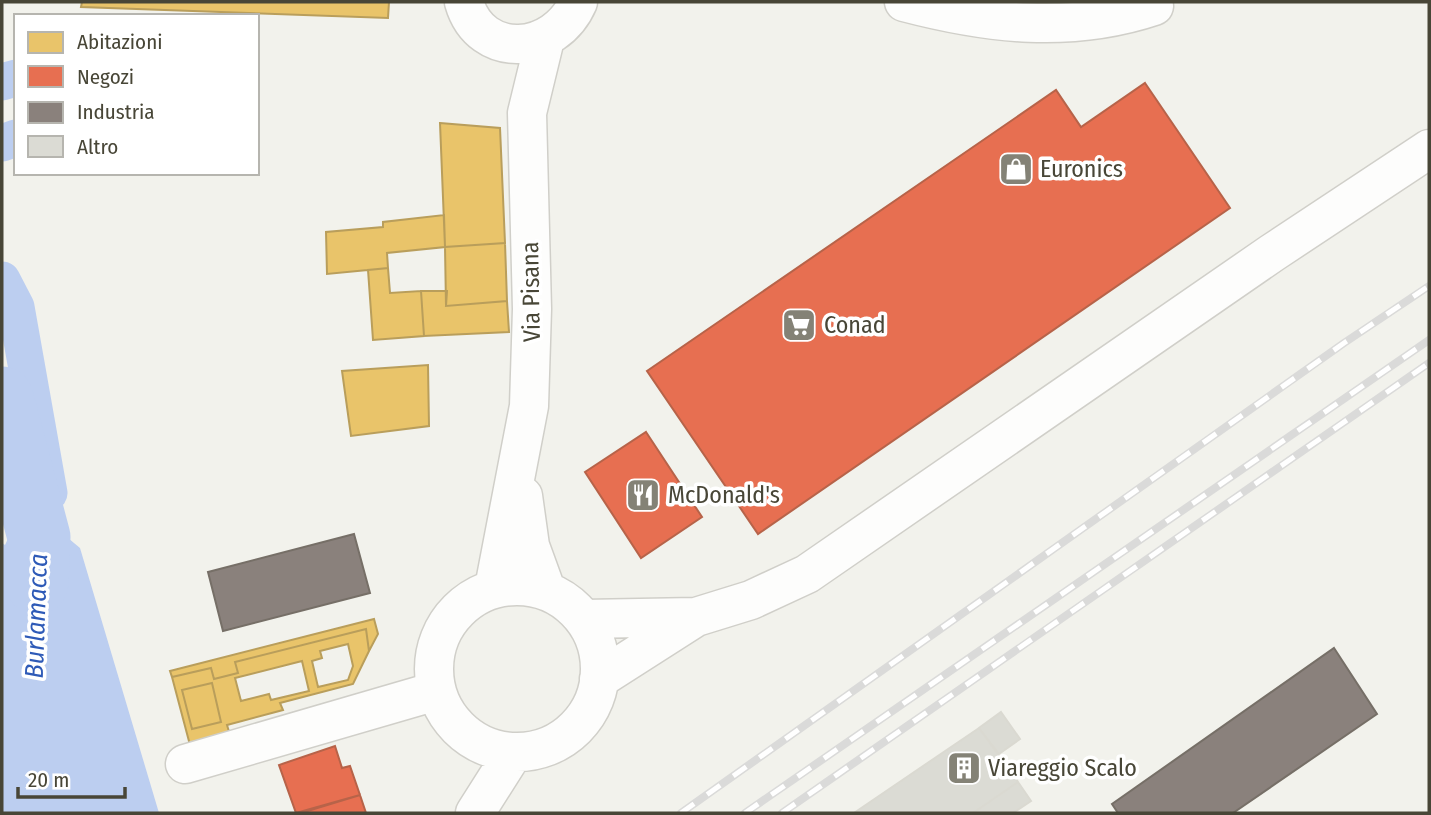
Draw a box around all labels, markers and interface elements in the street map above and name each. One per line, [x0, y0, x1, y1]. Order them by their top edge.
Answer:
legend [14, 14, 259, 175]
text: Abitazioni [77, 29, 163, 55]
text: Negozi [77, 64, 134, 90]
text: Industria [77, 99, 155, 125]
text: Altro [77, 134, 118, 160]
shop icon: Euronics [997, 150, 1035, 188]
place label: Euronics [1040, 155, 1123, 183]
street label: Via Pisana [516, 242, 546, 342]
supermarket icon: Conad [780, 306, 818, 344]
place label: Conad [824, 311, 886, 339]
restaurant icon: McDonald's [624, 476, 662, 514]
place label: McDonald's [668, 481, 780, 509]
water label: Burlamacca [19, 553, 54, 679]
building icon: Viareggio Scalo [945, 749, 983, 787]
place label: Viareggio Scalo [988, 754, 1137, 782]
scale bar [18, 756, 124, 800]
text: 20 m [28, 767, 69, 793]

